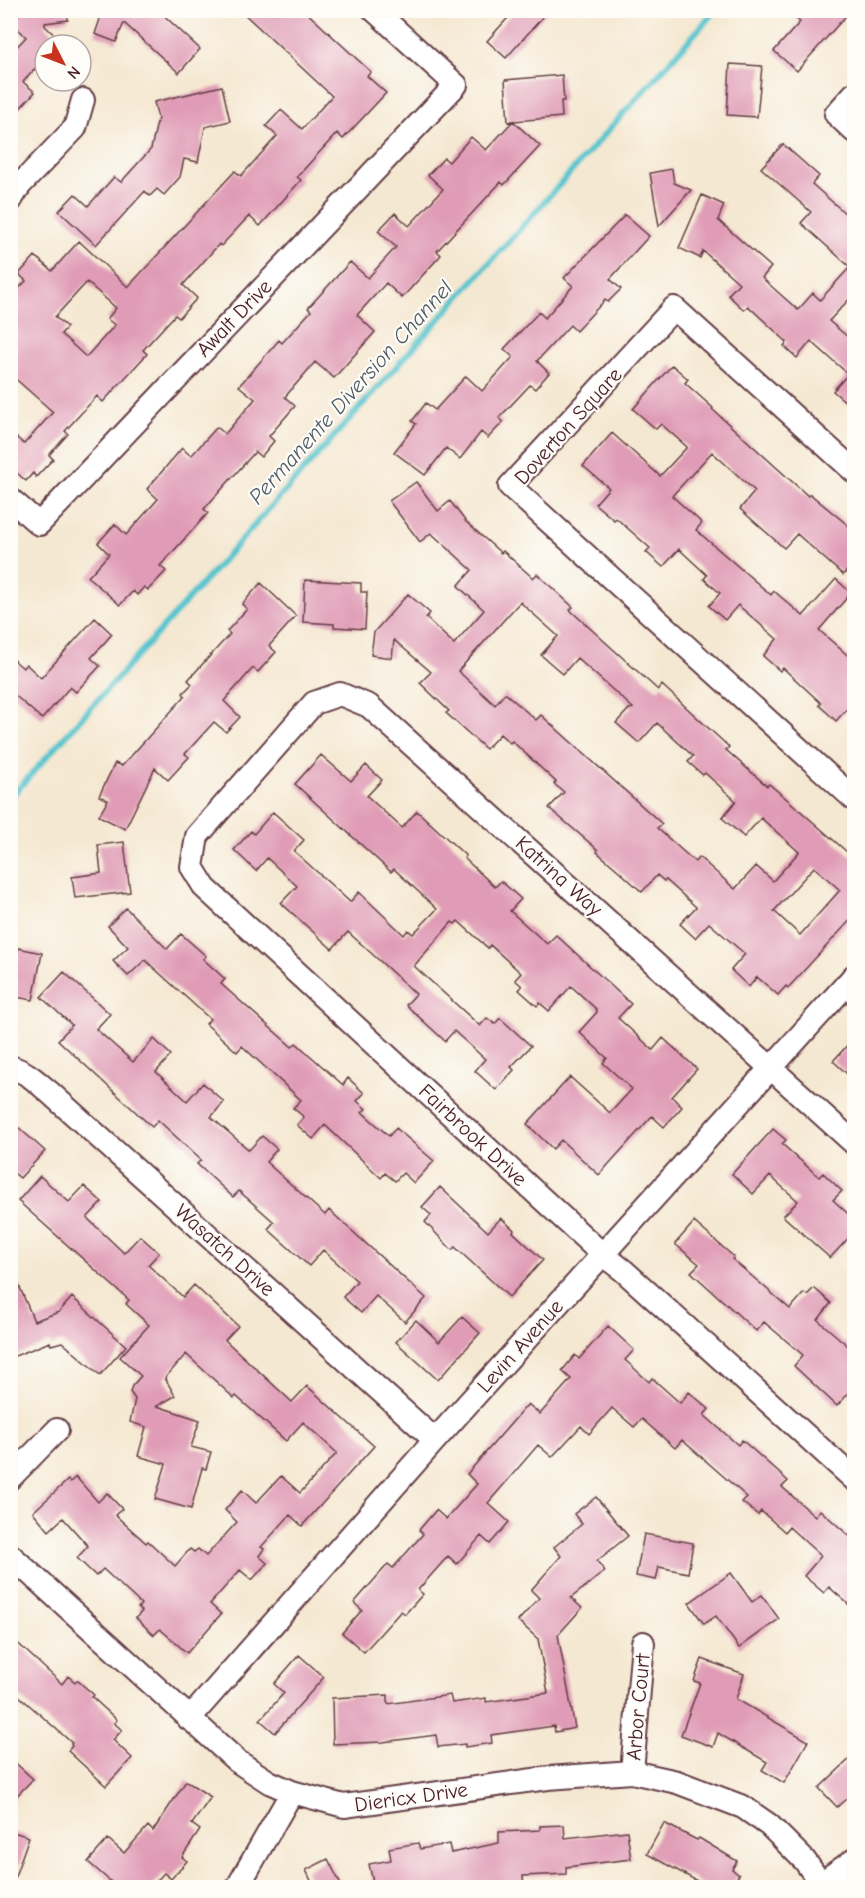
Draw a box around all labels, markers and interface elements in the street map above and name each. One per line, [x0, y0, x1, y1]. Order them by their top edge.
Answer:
north arrow [33, 33, 93, 93]
text: N [63, 62, 84, 82]
street label: Awalt Drive [191, 274, 277, 362]
water label: Permanente Diversion Channel [243, 275, 459, 510]
street label: Doverton Square [509, 363, 627, 489]
street label: Katrina Way [511, 831, 608, 922]
street label: Fairbrook Drive [414, 1079, 532, 1191]
street label: Wasatch Drive [170, 1199, 280, 1301]
street label: Levin Avenue [472, 1295, 568, 1397]
street label: Arbor Court [621, 1652, 655, 1761]
street label: Diericx Drive [353, 1777, 469, 1817]

